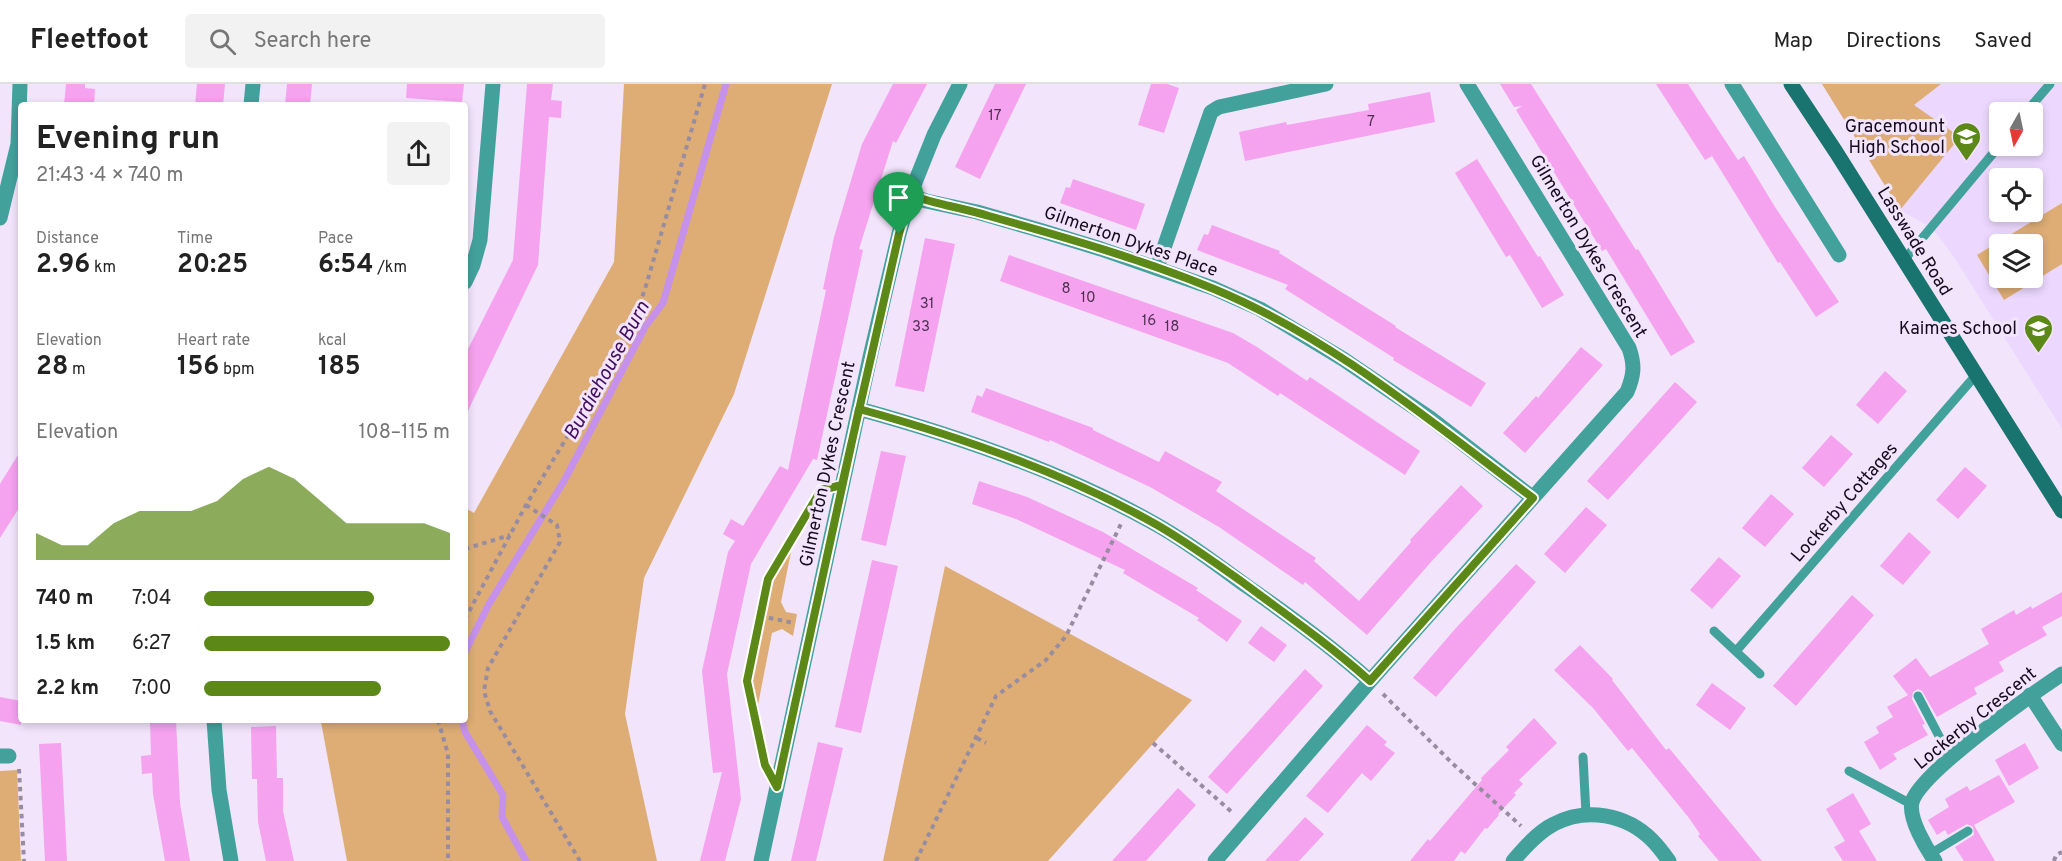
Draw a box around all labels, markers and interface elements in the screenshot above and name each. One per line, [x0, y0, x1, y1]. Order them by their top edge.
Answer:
search box [185, 14, 605, 68]
text: Fleetfoot [30, 23, 149, 59]
icon: search [206, 25, 239, 58]
text: Search here [254, 28, 371, 55]
text: Map [1773, 28, 1813, 55]
text: Directions [1846, 28, 1941, 55]
text: Saved [1974, 28, 2032, 55]
north arrow [1989, 102, 2043, 156]
map controls [1989, 102, 2043, 288]
house number: 17 [988, 107, 1002, 126]
house number: 7 [1367, 113, 1375, 132]
place label: Gracemount High School [1845, 116, 1945, 160]
text: Evening run [36, 119, 220, 161]
school or university icon: Gracemount High School [1950, 120, 1982, 162]
button: share [387, 122, 450, 185]
street label: Gilmerton Dykes Crescent [1524, 151, 1652, 343]
text: 21:43 · 4 × 740 m [36, 163, 183, 189]
button: locate [1989, 168, 2043, 222]
pin [873, 172, 924, 234]
icon: arrive [882, 181, 915, 214]
street label: Lasswade Road [1871, 183, 1956, 301]
street label: Gilmerton Dykes Place [1040, 202, 1221, 283]
text: Distance [36, 229, 99, 249]
text: Time [177, 229, 213, 249]
text: Pace [318, 229, 353, 249]
button: layers [1989, 234, 2043, 288]
text: 2.96 [36, 249, 90, 282]
text: 20:25 [177, 249, 248, 282]
text: 6:54 [318, 249, 373, 282]
text: km [90, 258, 116, 278]
text: /km [373, 258, 407, 278]
house number: 8 [1061, 280, 1071, 299]
house number: 10 [1080, 289, 1096, 308]
house number: 31 [920, 295, 934, 314]
water label: Burdiehouse Burn [559, 297, 657, 445]
house number: 16 [1142, 312, 1156, 331]
school or university icon: Kaimes School [2022, 312, 2054, 354]
house number: 33 [912, 318, 930, 337]
house number: 18 [1165, 318, 1179, 337]
place label: Kaimes School [1899, 318, 2017, 341]
text: Elevation [36, 331, 102, 351]
text: Heart rate [177, 331, 250, 351]
text: kcal [318, 331, 346, 351]
text: 28 [36, 351, 68, 384]
text: 156 [177, 351, 219, 384]
text: 185 [318, 351, 361, 384]
street label: Gilmerton Dykes Crescent [795, 359, 862, 569]
text: m [68, 360, 86, 380]
text: bpm [219, 360, 254, 380]
text: Elevation [36, 420, 118, 446]
text: 108–115 m [358, 420, 450, 446]
street label: Lockerby Cottages [1787, 438, 1903, 568]
text: 740 m [36, 586, 94, 612]
text: 7:04 [132, 586, 171, 612]
text: 1.5 km [36, 631, 95, 657]
text: 6:27 [132, 631, 171, 657]
street label: Lockerby Crescent [1910, 663, 2042, 775]
text: 2.2 km [36, 676, 99, 702]
text: 7:00 [132, 676, 172, 702]

